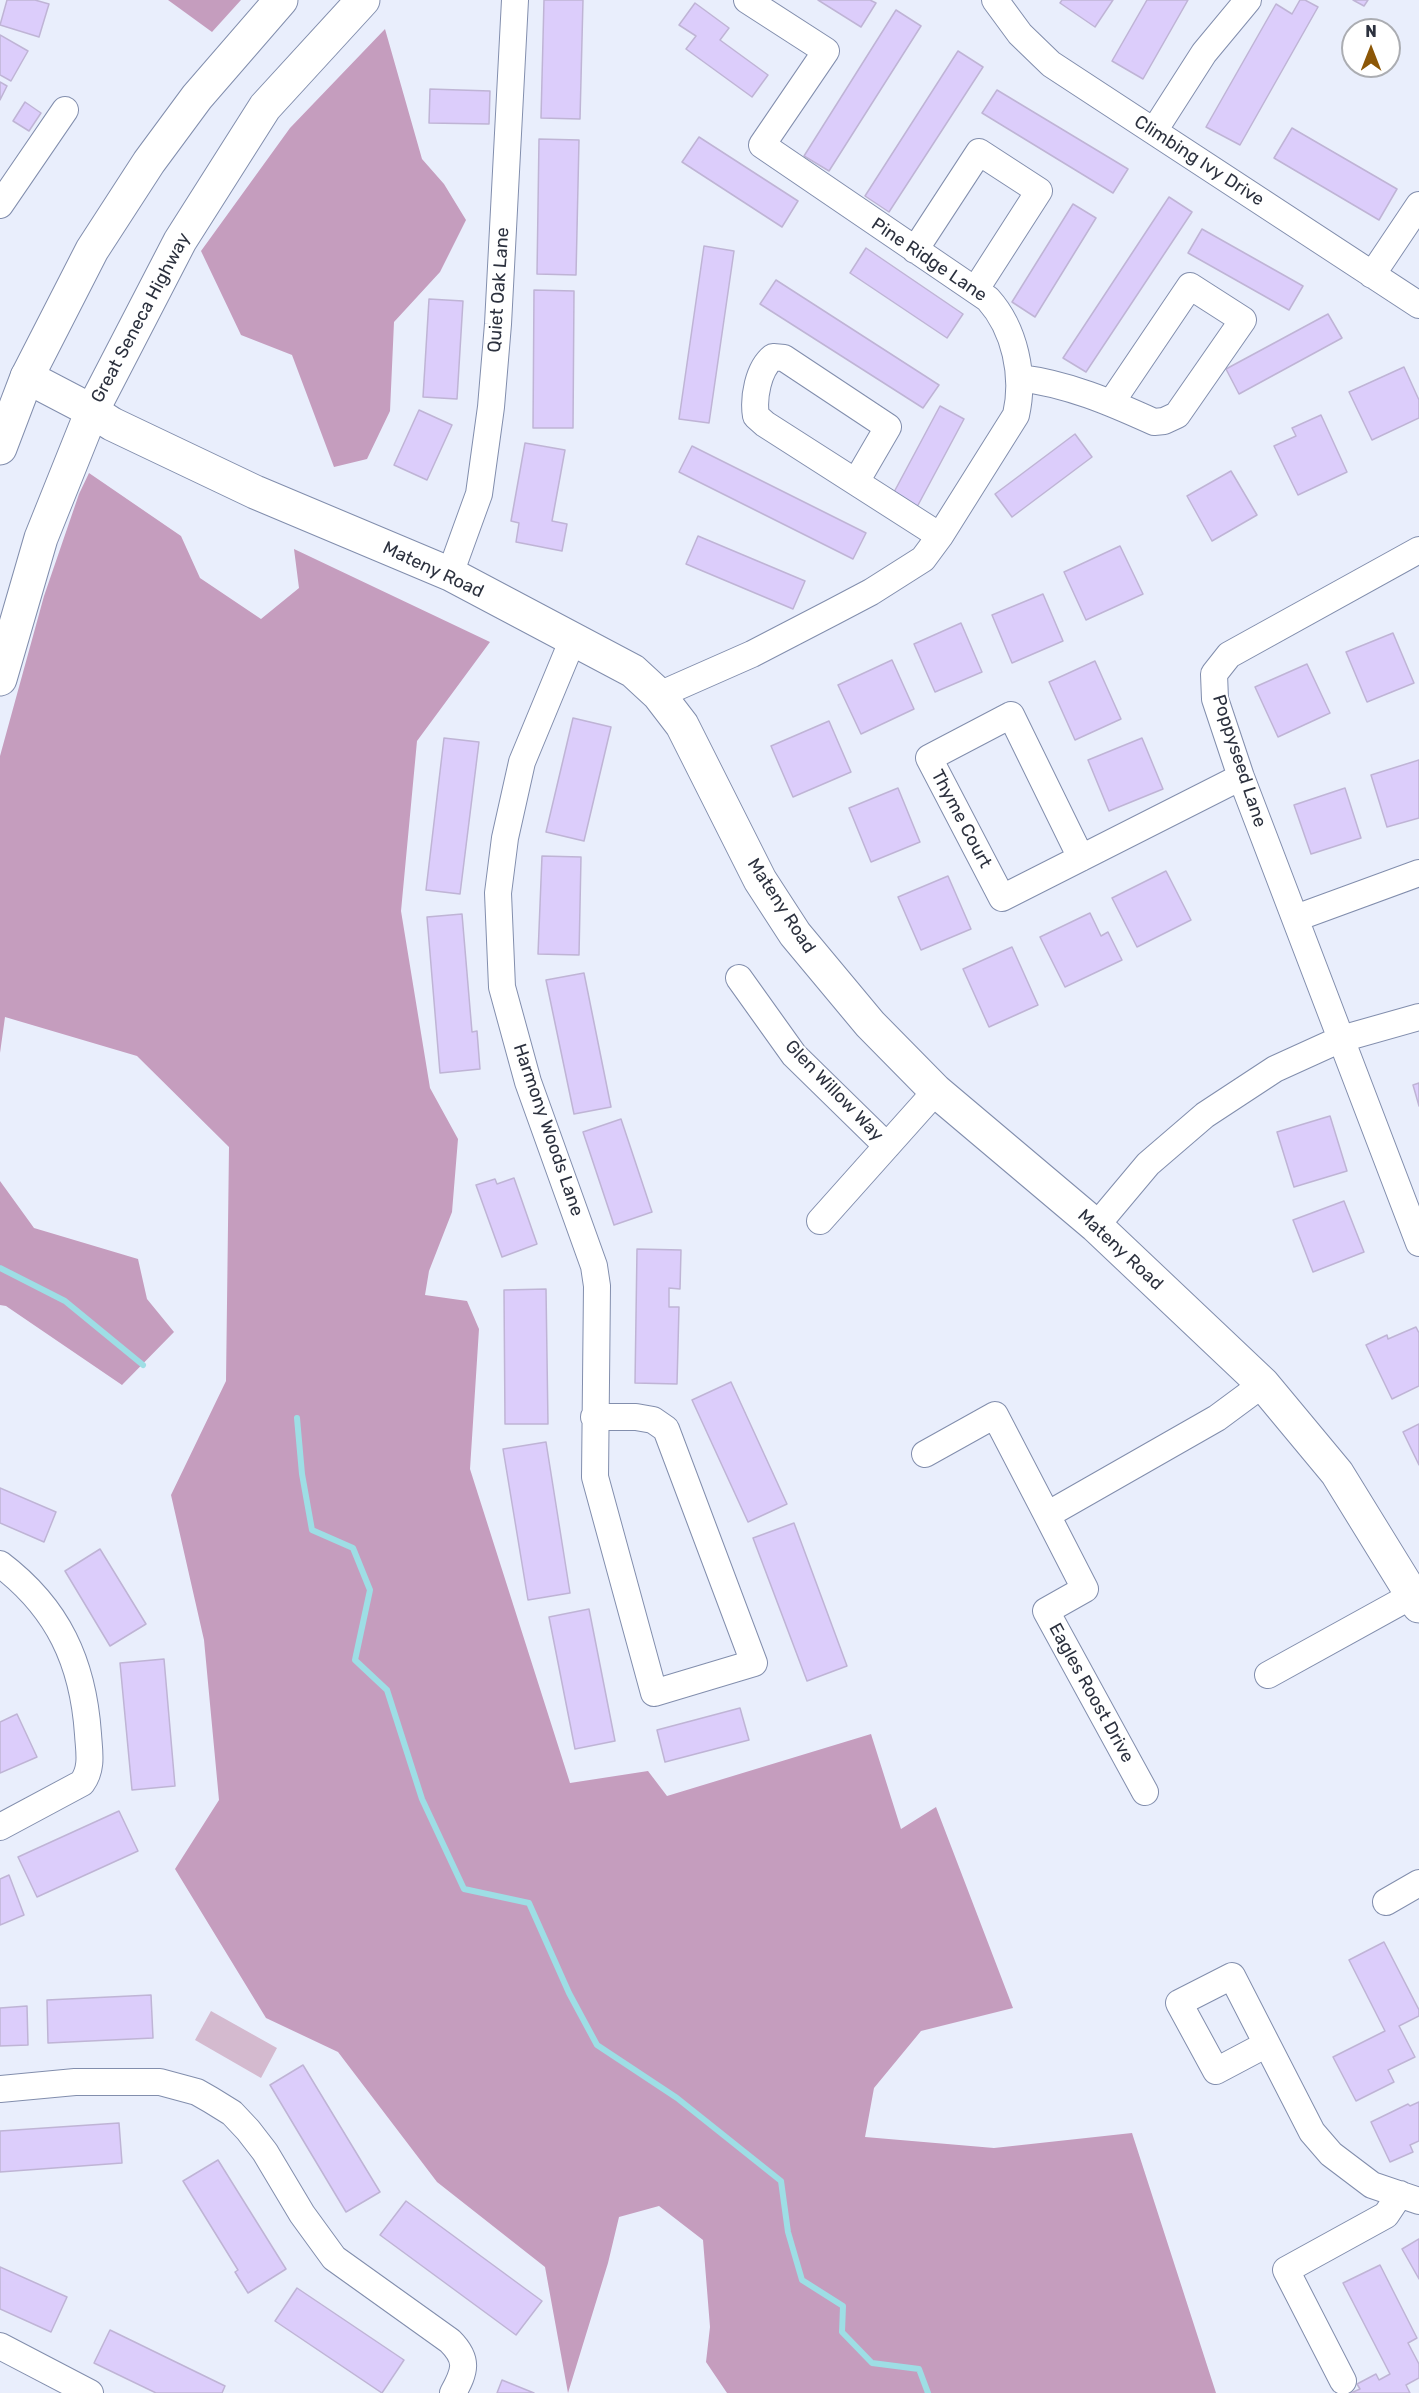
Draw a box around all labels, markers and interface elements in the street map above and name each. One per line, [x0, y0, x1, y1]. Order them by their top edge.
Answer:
north arrow [1341, 18, 1401, 78]
text: N [1365, 22, 1377, 41]
street label: Climbing Ivy Drive [1130, 111, 1268, 211]
street label: Pine Ridge Lane [867, 213, 991, 307]
street label: Quiet Oak Lane [484, 227, 514, 353]
street label: Great Seneca Highway [87, 229, 195, 407]
street label: Mateny Road [379, 537, 487, 603]
street label: Poppyseed Lane [1207, 692, 1271, 830]
street label: Thyme Court [926, 766, 996, 872]
street label: Mateny Road [742, 854, 820, 958]
street label: Glen Willow Way [780, 1036, 888, 1146]
street label: Harmony Woods Lane [508, 1041, 588, 1219]
street label: Mateny Road [1073, 1205, 1167, 1295]
street label: Eagles Roost Drive [1044, 1620, 1138, 1766]

